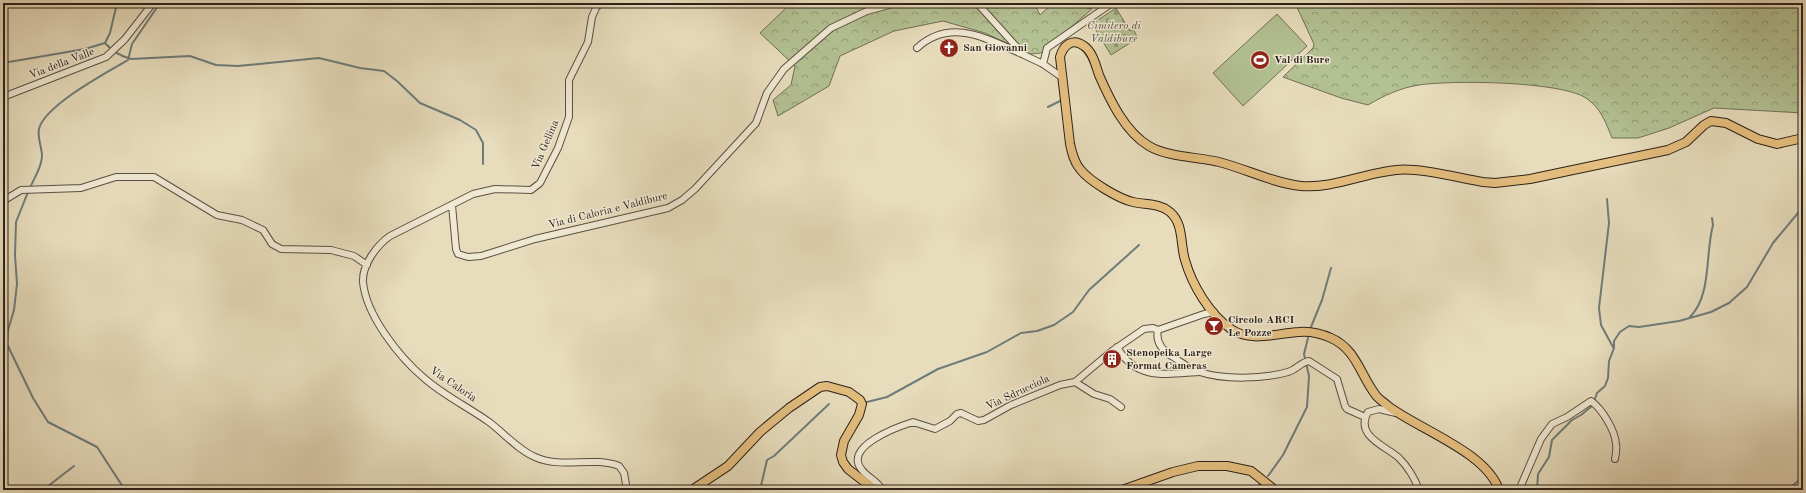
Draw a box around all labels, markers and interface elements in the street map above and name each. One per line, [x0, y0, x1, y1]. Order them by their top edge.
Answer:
park label: Cimitero di Valdibure [1087, 21, 1141, 45]
church icon: San Giovanni [938, 37, 960, 59]
place label: San Giovanni [963, 43, 1027, 54]
street label: Via della Valle [28, 47, 96, 81]
sports icon: Val di Bure [1249, 49, 1271, 71]
place label: Val di Bure [1274, 55, 1330, 66]
street label: Via Gellina [531, 118, 562, 171]
street label: Via di Caloria e Valdibure [547, 191, 669, 231]
bar icon: Circolo ARCI Le Pozze [1203, 315, 1225, 337]
place label: Circolo ARCI Le Pozze [1228, 315, 1295, 339]
building icon: Stenopeika Large Format Cameras [1101, 348, 1123, 370]
place label: Stenopeika Large Format Cameras [1126, 348, 1212, 372]
street label: Via Caloria [428, 365, 479, 405]
street label: Via Sdrucciola [984, 373, 1052, 413]

